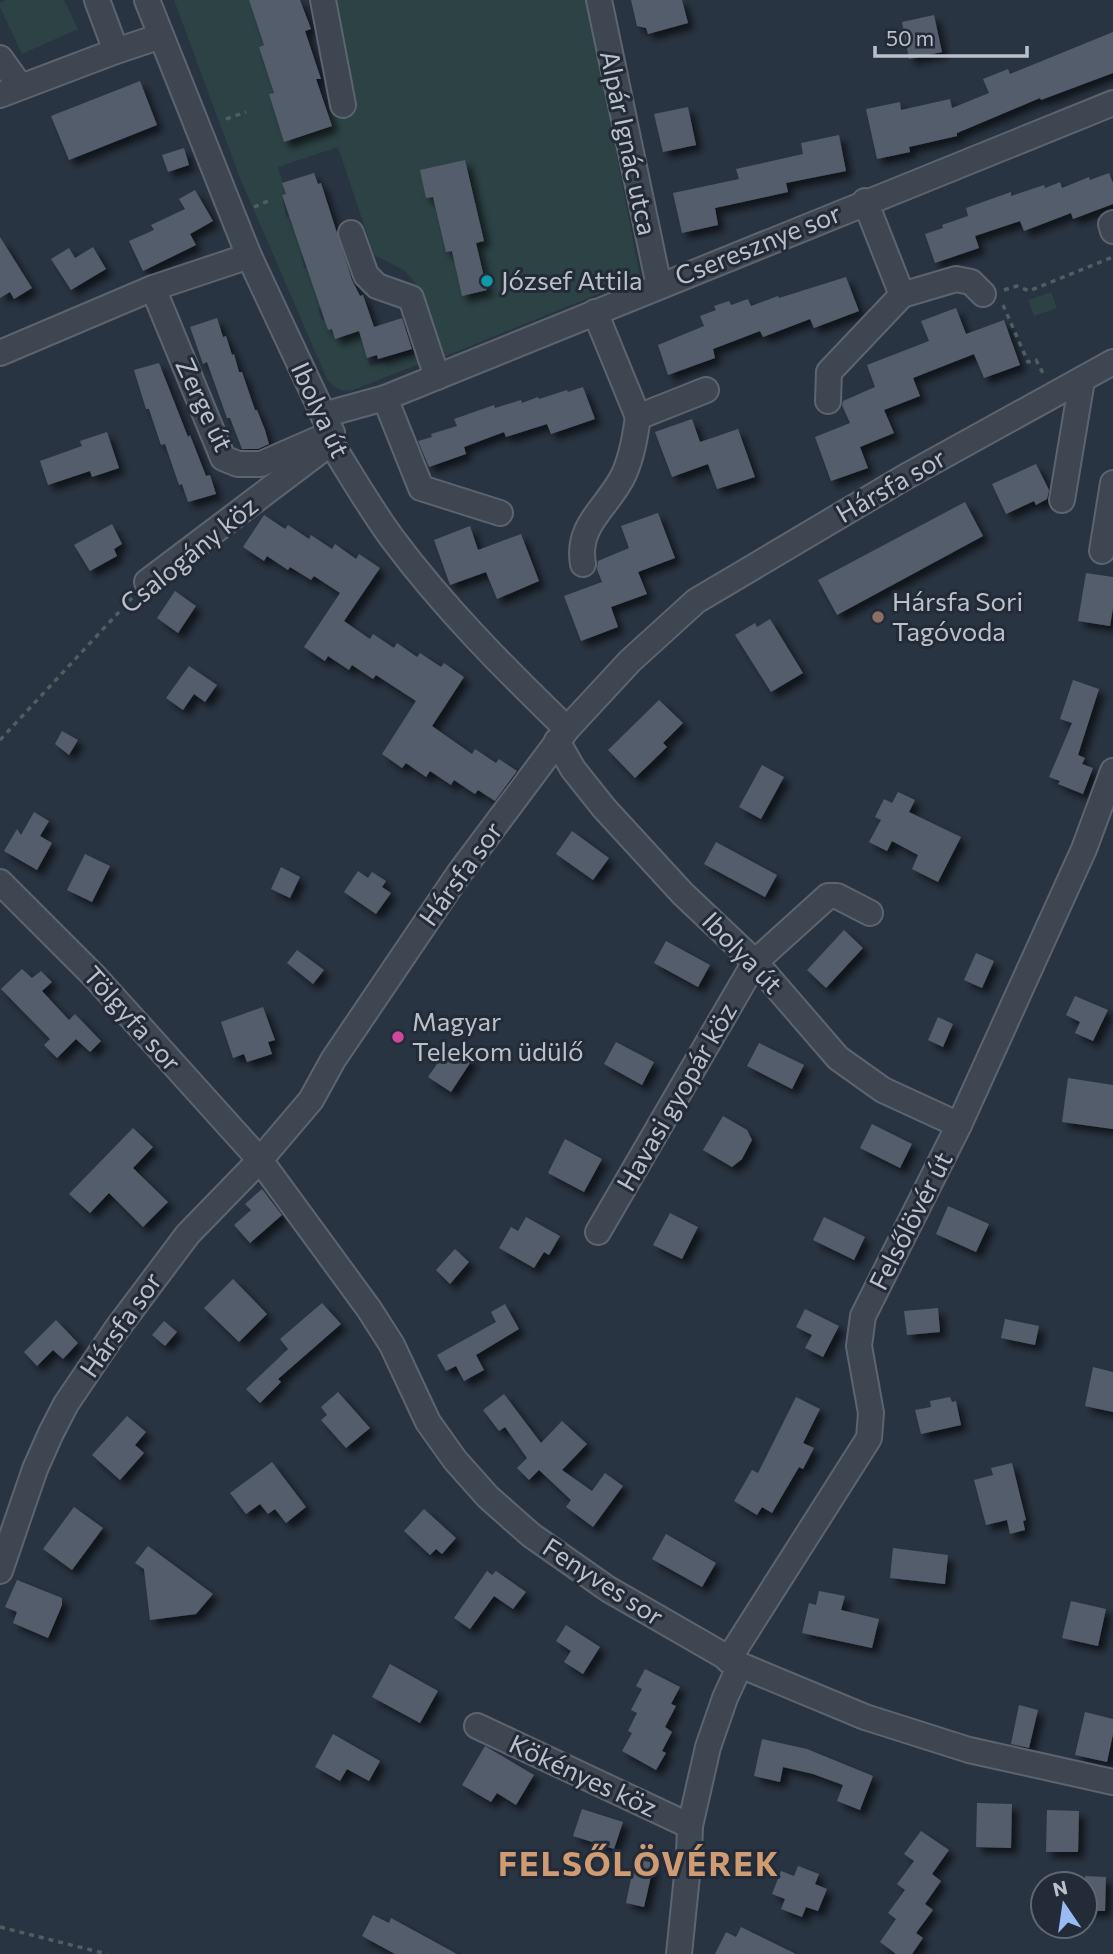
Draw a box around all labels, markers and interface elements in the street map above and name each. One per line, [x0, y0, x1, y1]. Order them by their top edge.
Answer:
scale bar [875, 14, 1027, 58]
text: 50 m [886, 25, 934, 50]
street label: Alpár Ignác utca [595, 48, 664, 238]
street label: Cseresznye sor [670, 196, 845, 291]
place label: József Attila [501, 264, 643, 295]
marker: József Attila [479, 273, 495, 289]
street label: Zerge út [170, 353, 240, 456]
street label: Ibolya út [286, 357, 357, 462]
street label: Hársfa sor [830, 441, 950, 528]
street label: Csalogány köz [113, 489, 263, 619]
place label: Hársfa Sori Tagóvoda [892, 585, 1023, 646]
marker: Hársfa Sori Tagóvoda [870, 609, 886, 625]
street label: Hársfa sor [412, 815, 508, 931]
street label: Ibolya út [697, 905, 790, 999]
street label: Tölgyfa sor [78, 959, 188, 1077]
street label: Havasi gyopár köz [609, 997, 742, 1196]
place label: Magyar Telekom üdülő [412, 1005, 584, 1066]
marker: Magyar Telekom üdülő [390, 1029, 406, 1045]
street label: Felsőlövér út [862, 1146, 958, 1295]
street label: Hársfa sor [72, 1266, 167, 1383]
street label: Fenyves sor [538, 1530, 670, 1631]
street label: Kökényes köz [505, 1727, 662, 1822]
district label: FELSŐLÖVÉREK [498, 1842, 780, 1883]
north arrow [1029, 1870, 1099, 1940]
text: N [1051, 1875, 1070, 1901]

